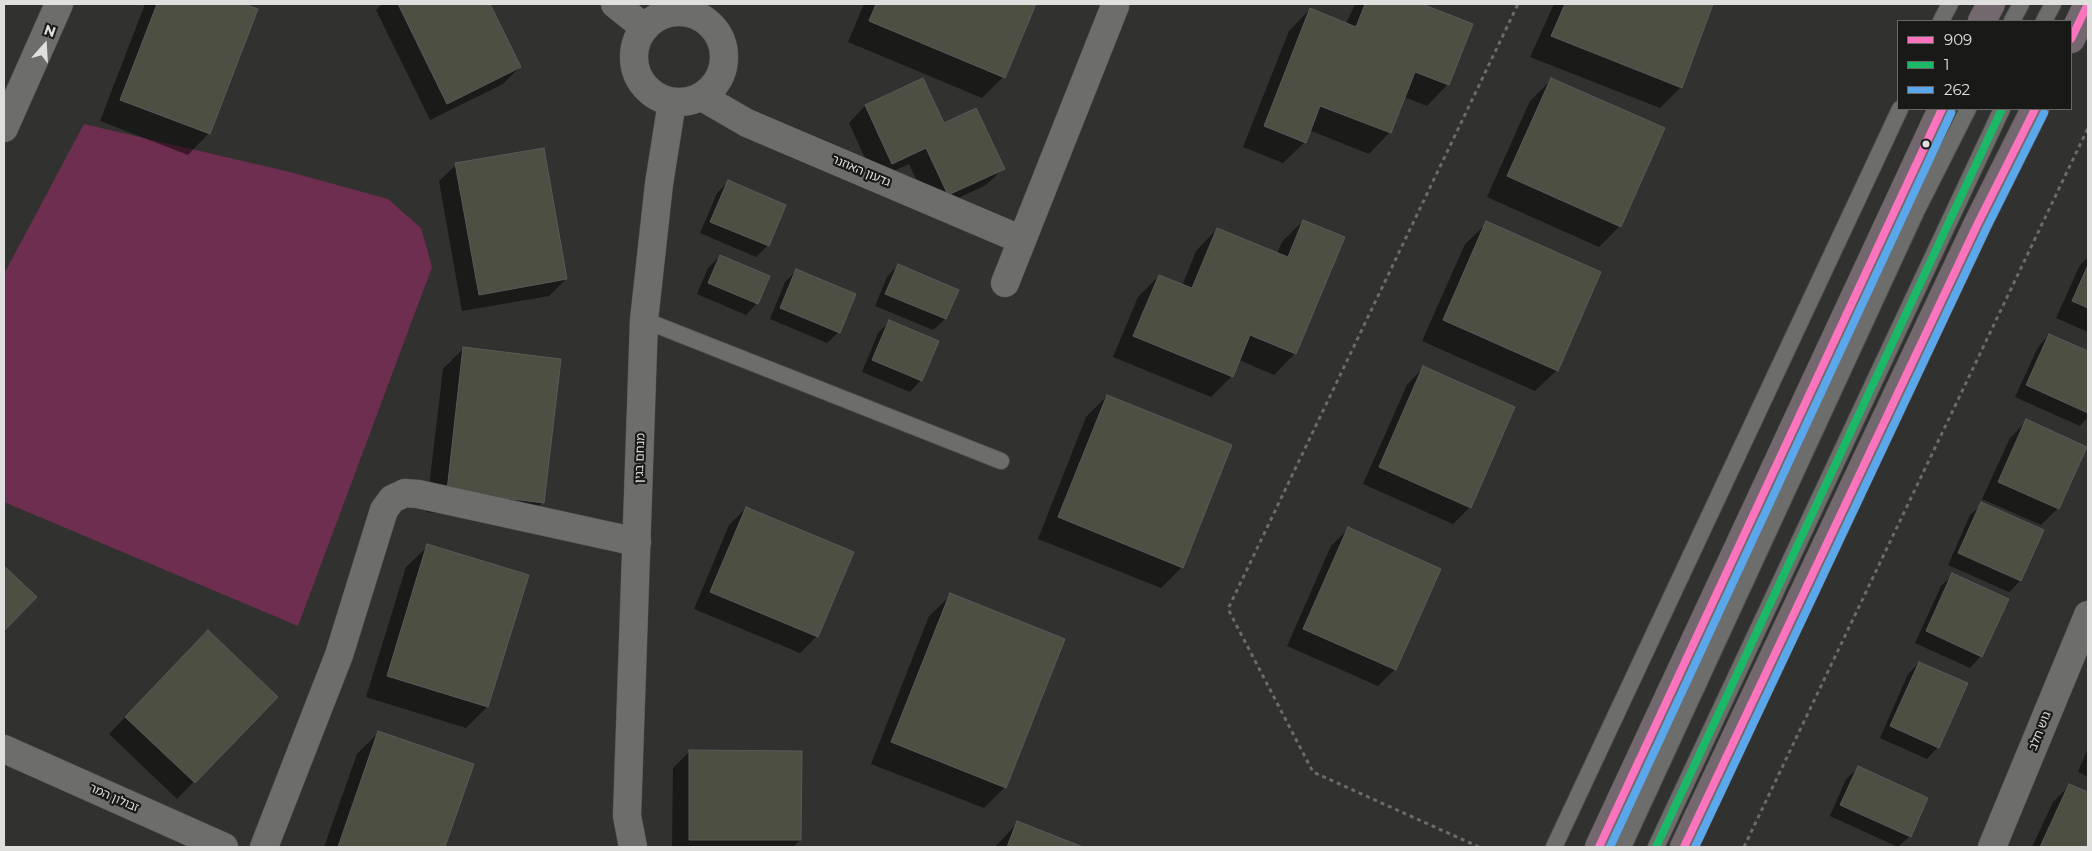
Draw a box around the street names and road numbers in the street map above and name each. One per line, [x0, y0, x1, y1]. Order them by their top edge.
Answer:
street label: גדעון האוזנר [830, 152, 892, 190]
street label: מנחם בגין [632, 433, 648, 483]
street label: גוש חלב [2026, 709, 2054, 753]
street label: זבולון המר [87, 781, 141, 815]

